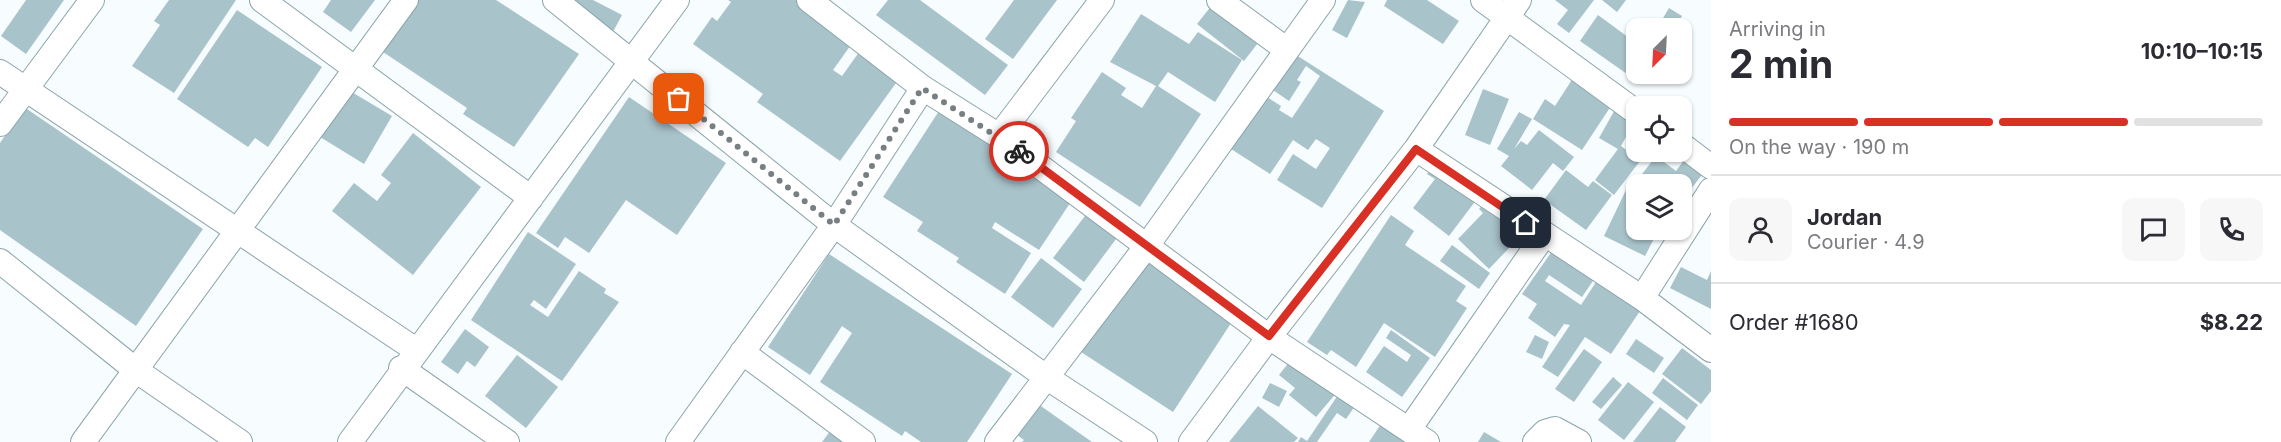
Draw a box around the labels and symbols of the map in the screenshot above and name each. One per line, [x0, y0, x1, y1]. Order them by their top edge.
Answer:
north arrow [1626, 18, 1692, 84]
pin [653, 73, 704, 124]
courier [989, 121, 1049, 181]
pin [1500, 197, 1551, 248]

